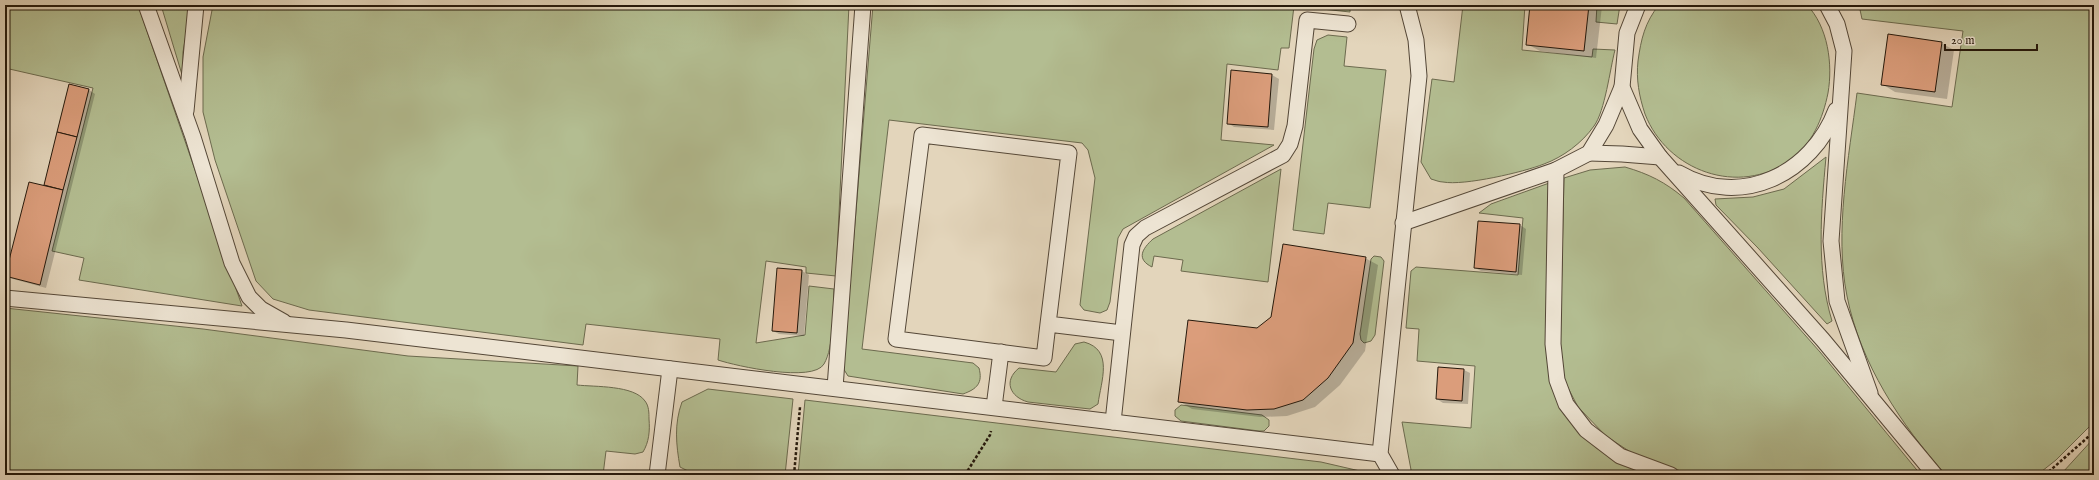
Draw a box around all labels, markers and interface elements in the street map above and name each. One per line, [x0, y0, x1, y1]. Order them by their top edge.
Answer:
scale bar [1945, 26, 2037, 52]
text: 20 m [1951, 33, 1974, 48]

